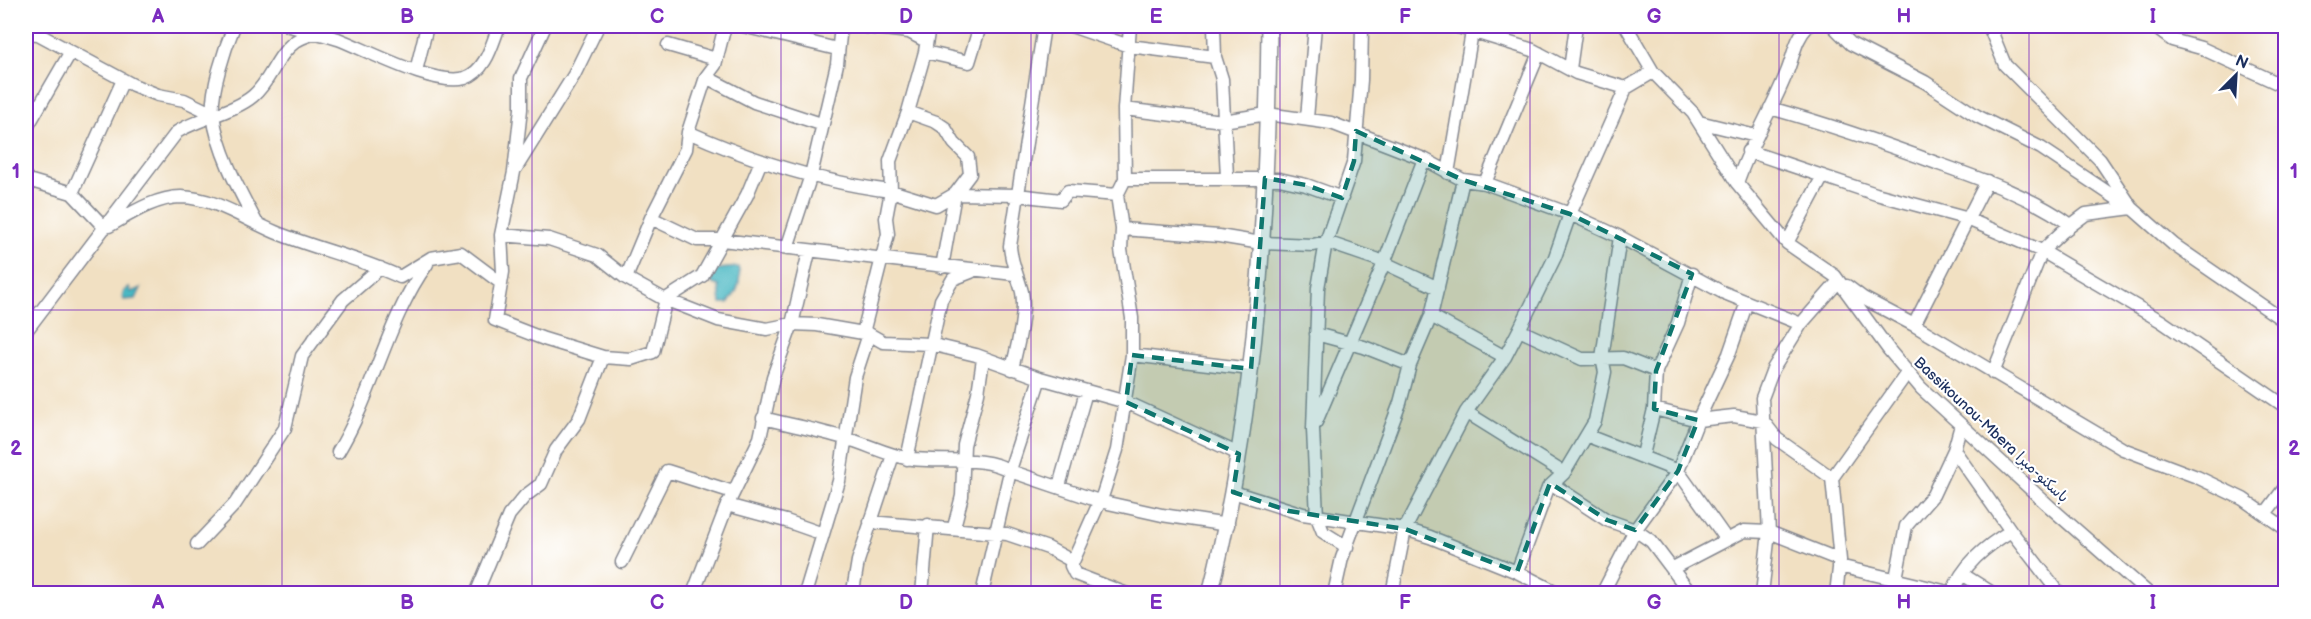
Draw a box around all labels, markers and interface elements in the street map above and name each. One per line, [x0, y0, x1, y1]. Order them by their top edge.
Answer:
text: A [151, 5, 165, 29]
text: B [400, 5, 414, 29]
text: C [650, 5, 664, 29]
text: D [899, 5, 913, 29]
text: E [1150, 5, 1163, 29]
text: F [1399, 5, 1411, 29]
text: G [1647, 5, 1662, 29]
text: H [1897, 5, 1911, 29]
text: I [2150, 5, 2156, 29]
north arrow [2206, 45, 2266, 105]
text: N [2232, 52, 2251, 74]
text: 1 [12, 160, 20, 184]
text: 1 [2290, 160, 2298, 184]
street label: Bassikounou-Mbera باسكنو-مبرا [1909, 353, 2073, 507]
text: 2 [10, 437, 22, 461]
text: 2 [2288, 437, 2300, 461]
text: A [151, 591, 165, 615]
text: B [400, 591, 414, 615]
text: C [650, 591, 664, 615]
text: D [899, 591, 913, 615]
text: E [1150, 591, 1163, 615]
text: F [1399, 591, 1411, 615]
text: G [1647, 591, 1662, 615]
text: H [1897, 591, 1911, 615]
text: I [2150, 591, 2156, 615]

